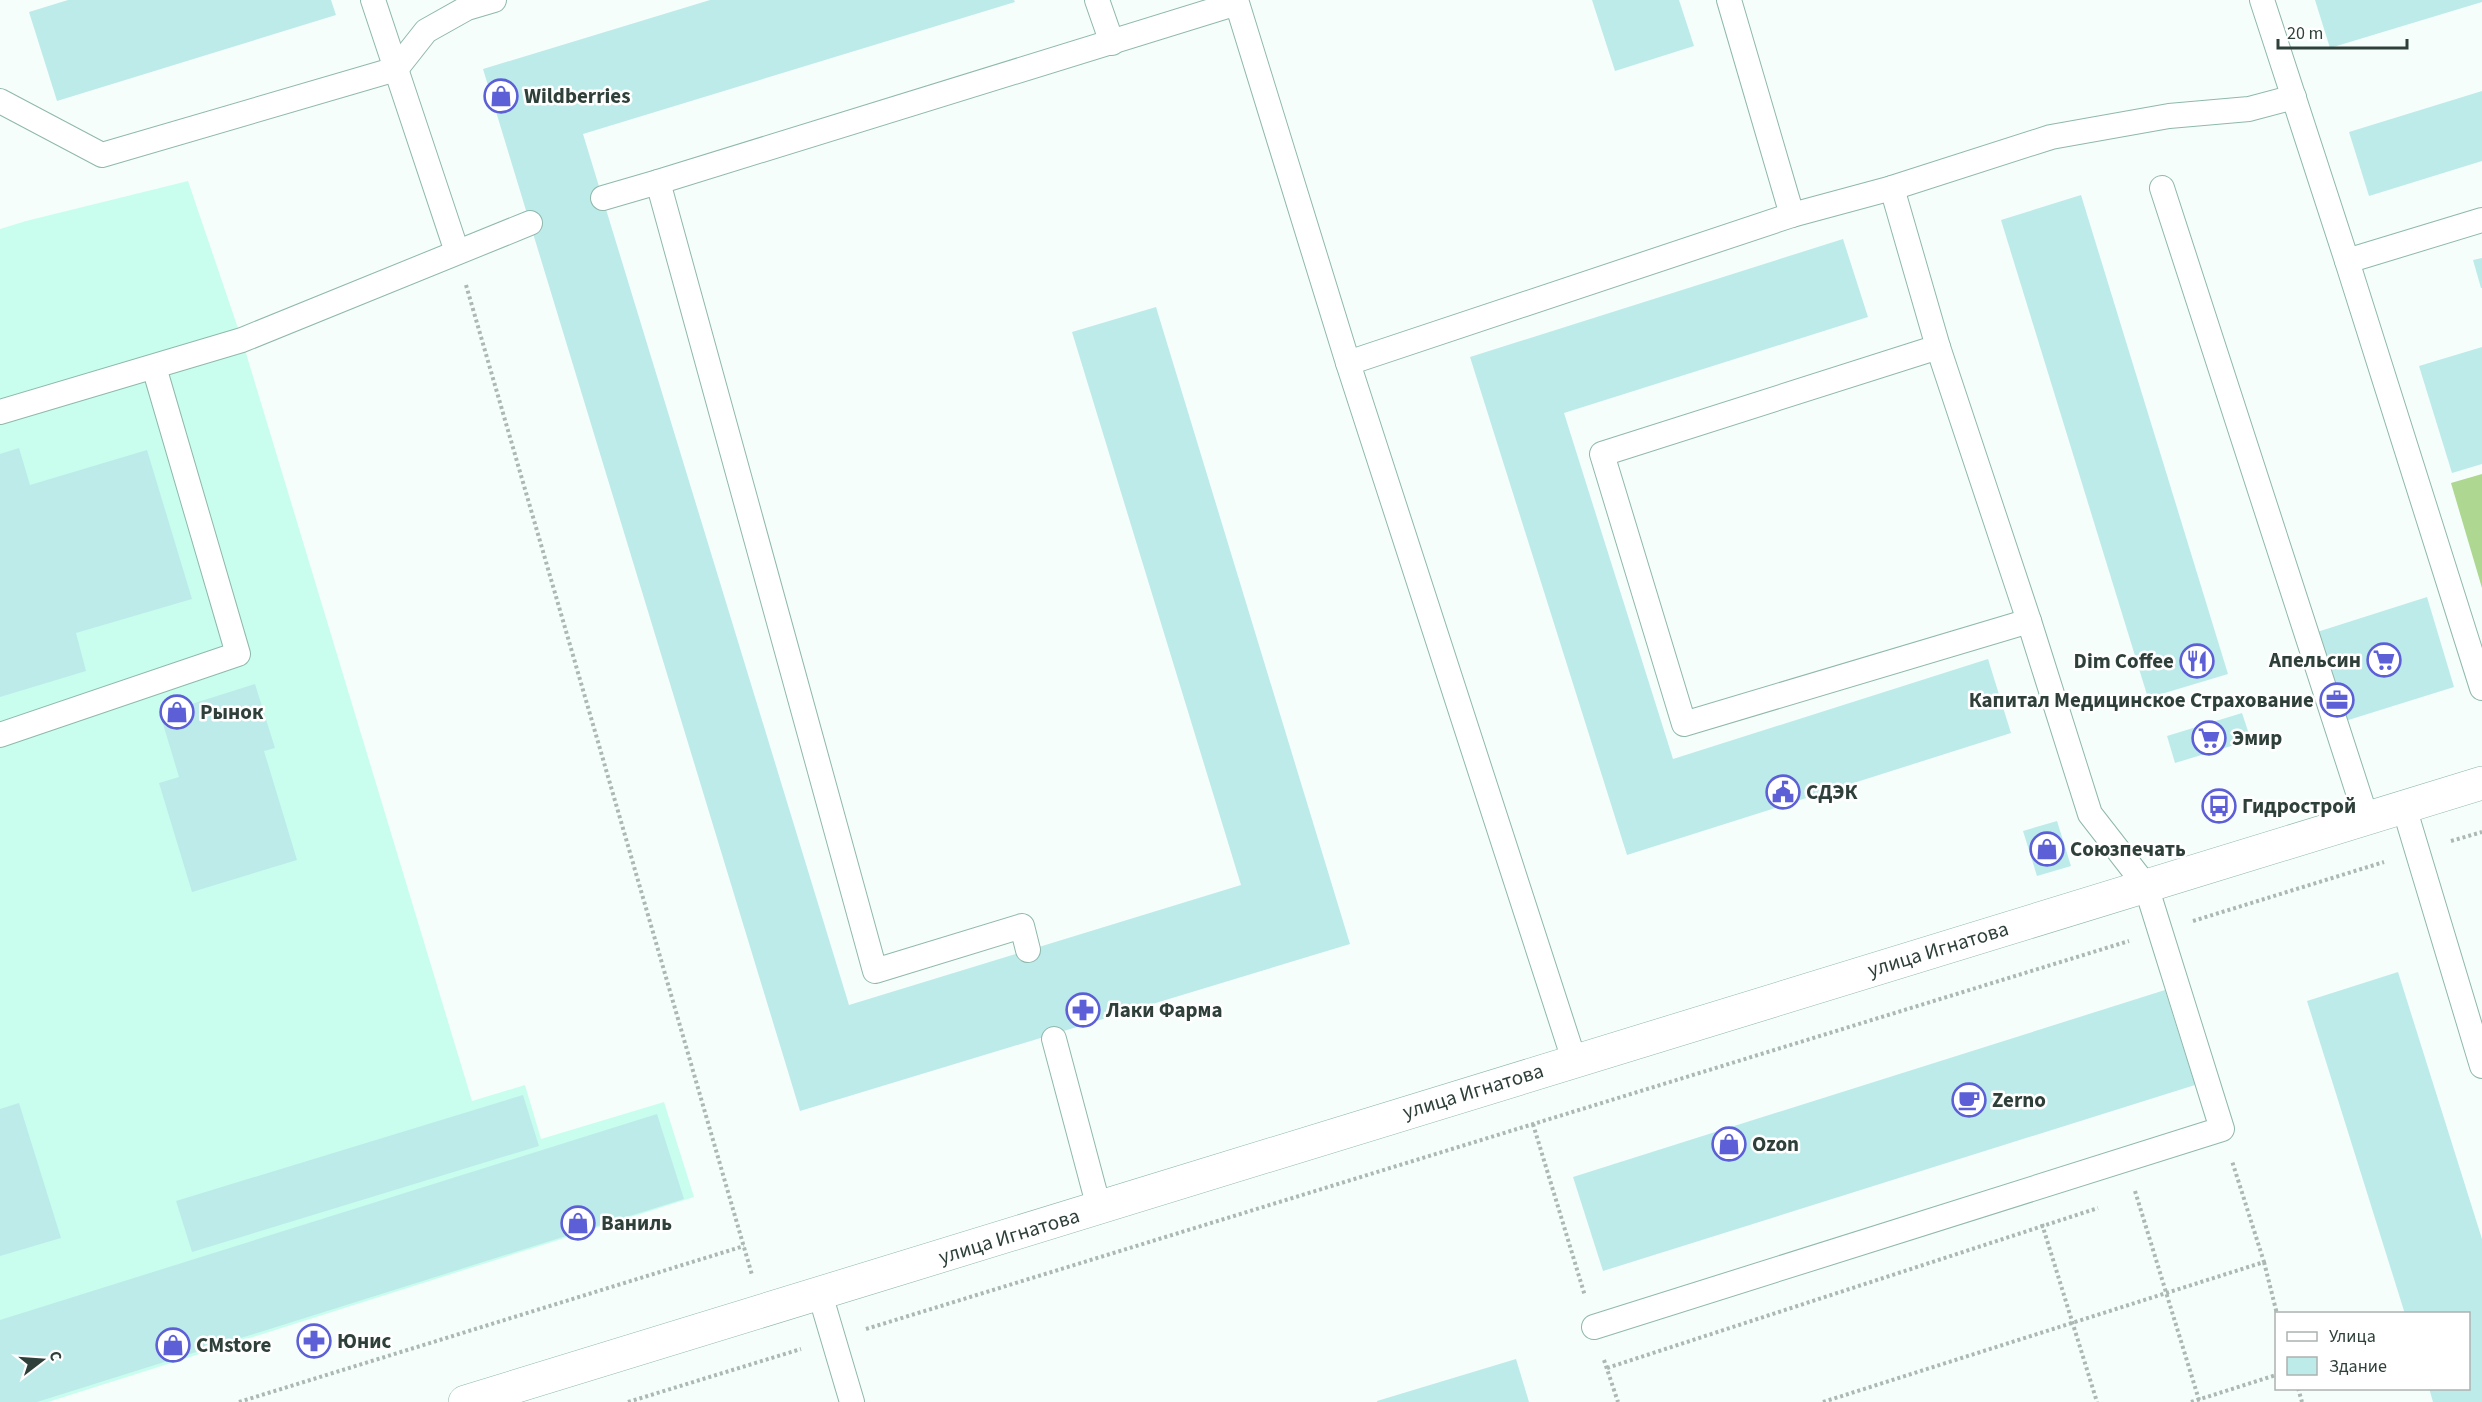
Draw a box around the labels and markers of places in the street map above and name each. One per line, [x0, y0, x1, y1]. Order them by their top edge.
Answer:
shop icon: Wildberries [483, 78, 519, 114]
place label: Wildberries [524, 81, 631, 111]
supermarket icon: Апельсин [2366, 642, 2402, 678]
restaurant icon: Dim Coffee [2179, 643, 2215, 679]
place label: Апельсин [2268, 645, 2361, 675]
place label: Dim Coffee [2074, 646, 2174, 676]
office icon: Капитал Медицинское Страхование [2319, 682, 2355, 718]
place label: Капитал Медицинское Страхование [1969, 685, 2314, 715]
shop icon: Рынок [159, 694, 195, 730]
place label: Рынок [200, 697, 264, 727]
supermarket icon: Эмир [2191, 720, 2227, 756]
place label: Эмир [2232, 723, 2282, 753]
public building icon: СДЭК [1765, 774, 1801, 810]
place label: СДЭК [1806, 777, 1859, 807]
bus stop icon: Гидрострой [2201, 788, 2237, 824]
place label: Гидрострой [2242, 791, 2356, 821]
shop icon: Союзпечать [2029, 831, 2065, 867]
place label: Союзпечать [2070, 834, 2186, 864]
pharmacy icon: Лаки Фарма [1065, 992, 1101, 1028]
place label: Лаки Фарма [1105, 995, 1222, 1025]
cafe icon: Zerno [1951, 1082, 1987, 1118]
place label: Zerno [1992, 1085, 2046, 1115]
shop icon: Ozon [1711, 1126, 1747, 1162]
place label: Ozon [1752, 1129, 1799, 1159]
shop icon: Ваниль [560, 1205, 596, 1241]
place label: Ваниль [601, 1208, 672, 1238]
pharmacy icon: Юнис [296, 1323, 332, 1359]
place label: Юнис [337, 1326, 391, 1356]
shop icon: CMstore [155, 1327, 191, 1363]
place label: CMstore [196, 1330, 272, 1360]

